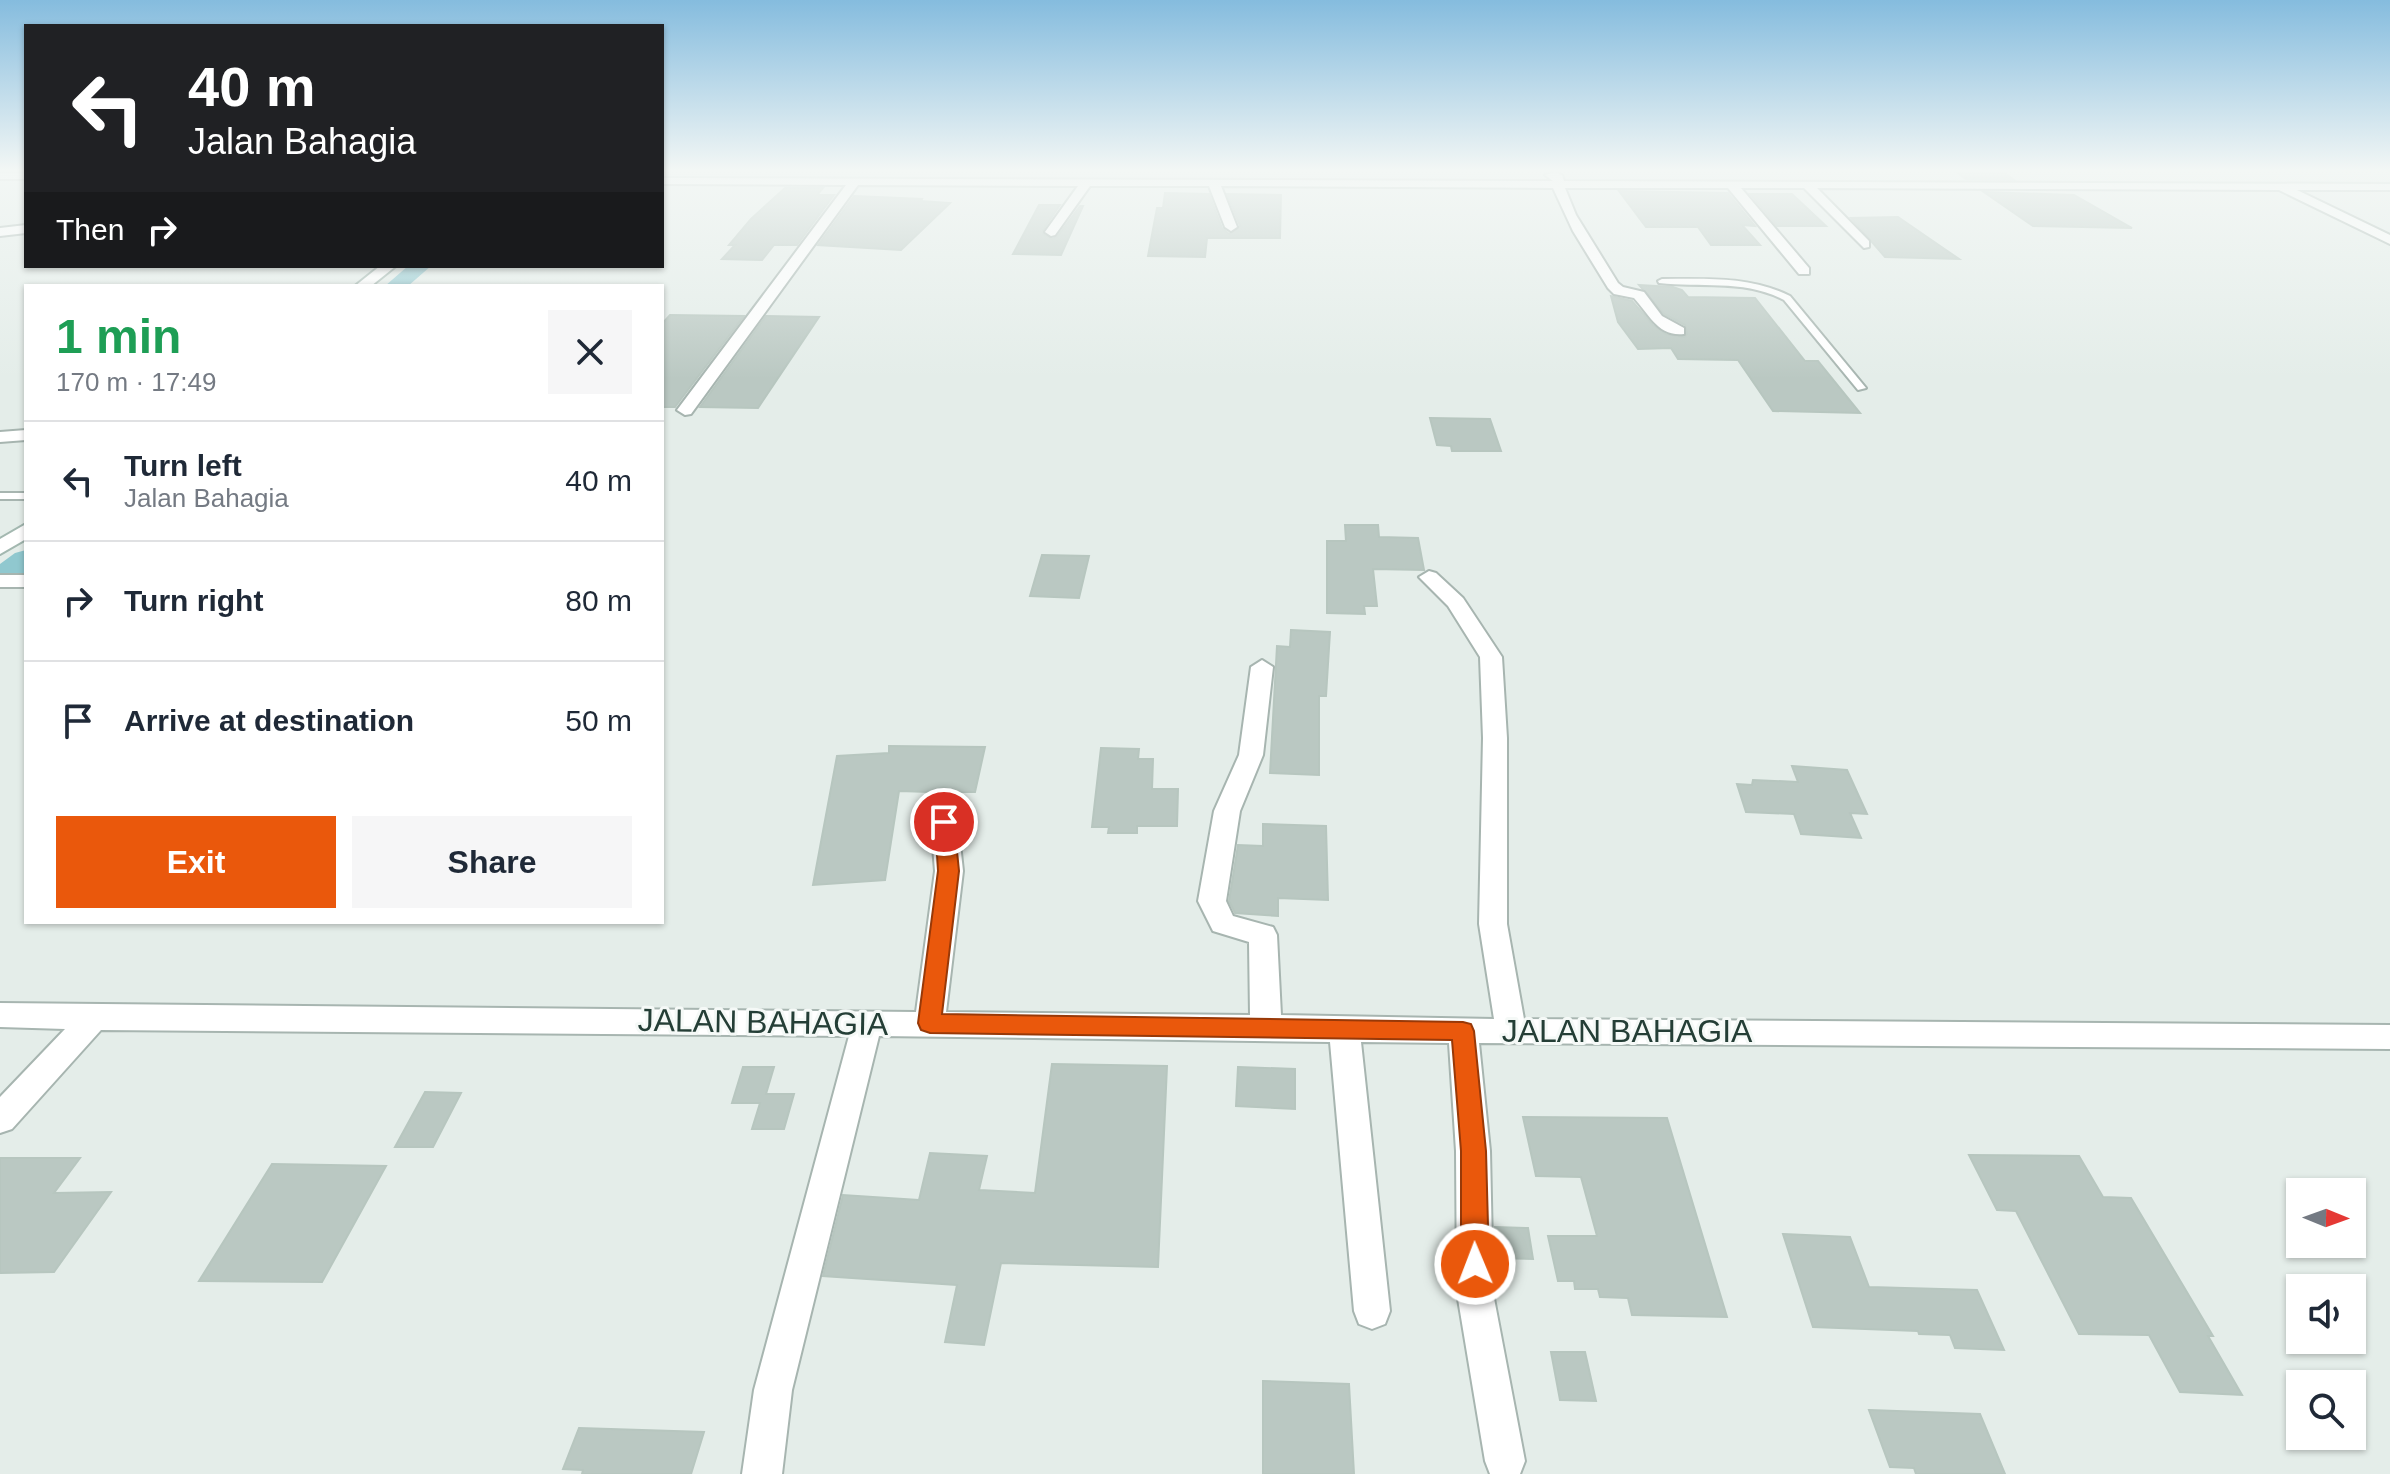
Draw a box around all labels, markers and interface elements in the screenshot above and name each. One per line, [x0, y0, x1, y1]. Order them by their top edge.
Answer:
text: 40 m [188, 55, 316, 118]
icon: left [56, 56, 160, 160]
text: Jalan Bahagia [188, 121, 416, 162]
icon: right [140, 208, 184, 252]
text: Then [56, 213, 124, 246]
text: 1 min [56, 310, 181, 363]
button: close [548, 310, 632, 394]
text: 170 m · 17:49 [56, 367, 216, 397]
text: Turn left [124, 449, 242, 482]
icon: left [56, 459, 100, 503]
text: 40 m [565, 464, 632, 497]
text: Jalan Bahagia [124, 483, 289, 513]
icon: right [56, 579, 100, 623]
text: Turn right [124, 584, 263, 617]
text: 80 m [565, 584, 632, 617]
icon: arrive [56, 699, 100, 743]
text: Arrive at destination [124, 704, 414, 737]
text: 50 m [565, 704, 632, 737]
pin [910, 788, 978, 856]
icon: arrive [922, 800, 966, 844]
button: Exit [56, 816, 336, 908]
button: Share [352, 816, 632, 908]
street label: JALAN BAHAGIA [637, 1002, 889, 1042]
street label: JALAN BAHAGIA [1502, 1013, 1753, 1049]
north arrow [2286, 1178, 2366, 1258]
map controls [2286, 1178, 2366, 1450]
position arrow [1433, 1222, 1517, 1306]
button: sound [2286, 1274, 2366, 1354]
button: search [2286, 1370, 2366, 1450]

